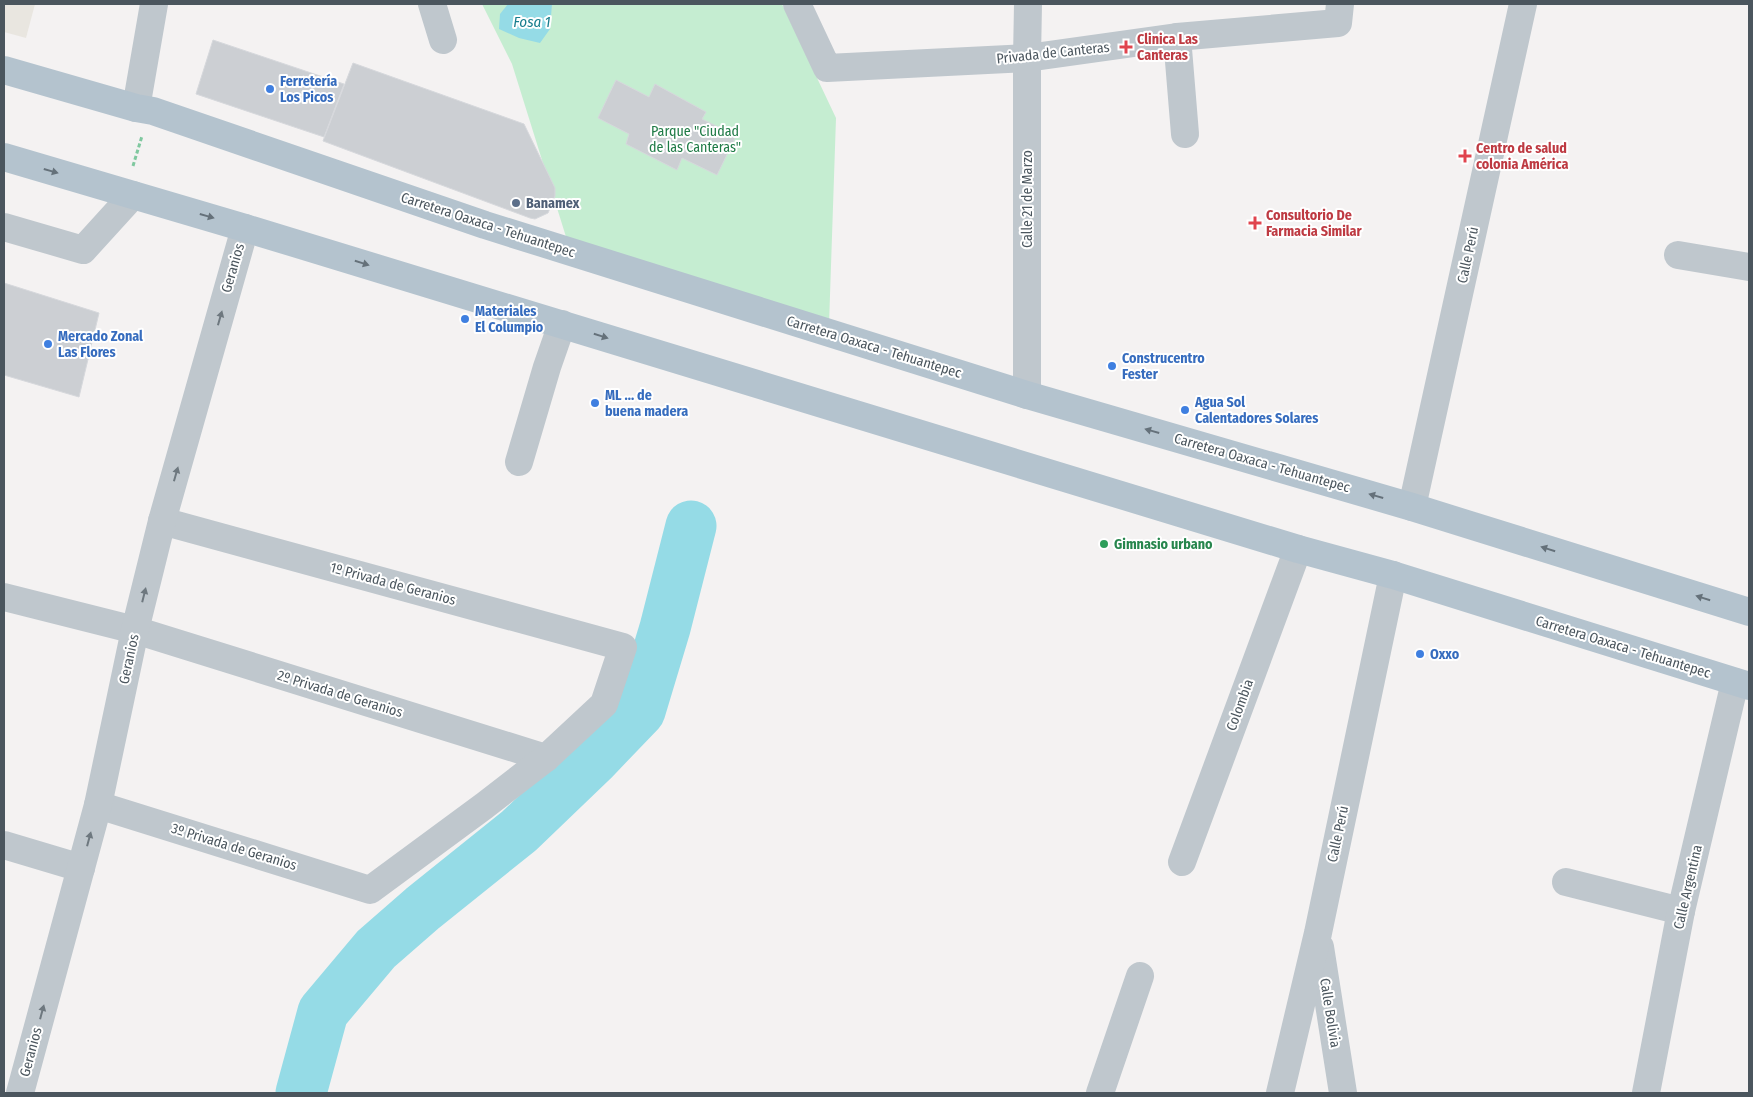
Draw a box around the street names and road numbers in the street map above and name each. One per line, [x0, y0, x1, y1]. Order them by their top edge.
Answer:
street label: Privada de Canteras [996, 39, 1110, 67]
street label: Calle 21 de Marzo [1019, 150, 1036, 248]
street label: Carretera Oaxaca - Tehuantepec [399, 189, 577, 261]
street label: Calle Perú [1454, 225, 1482, 285]
street label: Geranios [218, 241, 248, 295]
street label: Carretera Oaxaca - Tehuantepec [784, 312, 964, 382]
street label: Carretera Oaxaca - Tehuantepec [1172, 430, 1352, 496]
street label: 1º Privada de Geranios [328, 559, 458, 609]
street label: Carretera Oaxaca - Tehuantepec [1533, 612, 1713, 682]
street label: Geranios [115, 633, 143, 685]
street label: 2º Privada de Geranios [275, 667, 405, 721]
street label: Colombia [1223, 677, 1257, 733]
street label: Calle Perú [1324, 804, 1352, 864]
street label: 3º Privada de Geranios [169, 820, 299, 874]
street label: Calle Argentina [1670, 843, 1706, 931]
street label: Calle Bolivia [1316, 977, 1344, 1049]
street label: Geranios [16, 1025, 46, 1079]

